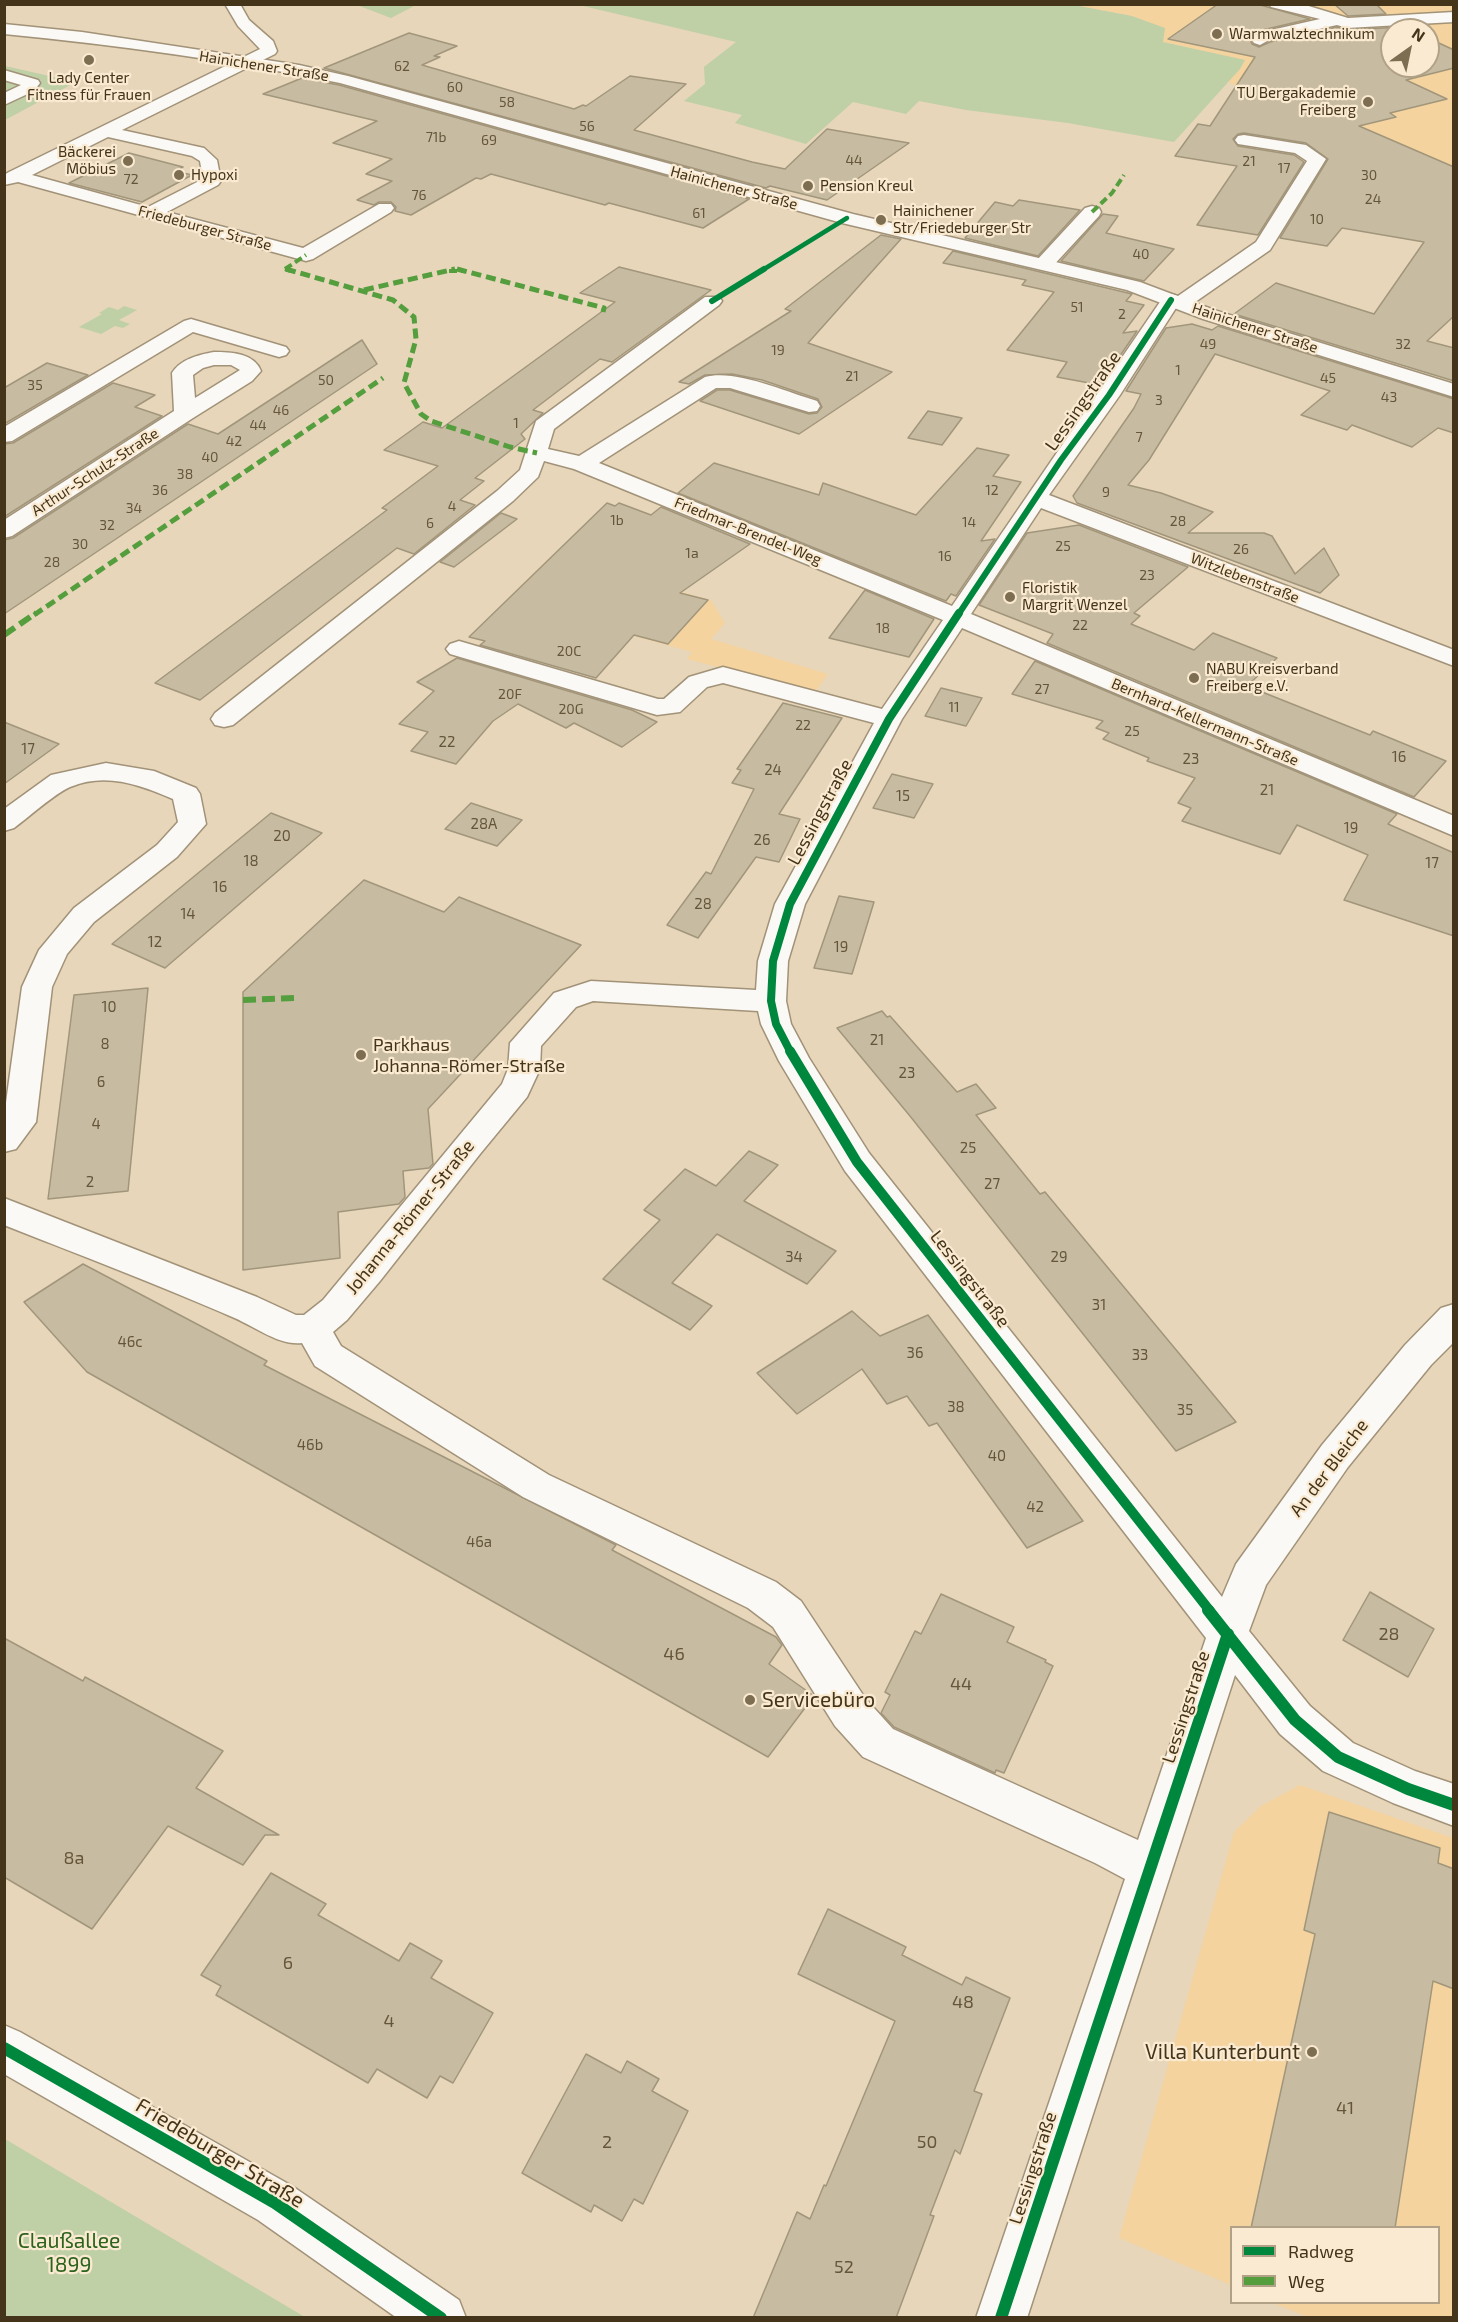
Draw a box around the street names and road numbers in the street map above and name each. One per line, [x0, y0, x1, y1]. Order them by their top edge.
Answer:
street label: Hainichener Straße [198, 47, 330, 85]
street label: Hainichener Straße [668, 162, 800, 214]
street label: Friedeburger Straße [136, 202, 274, 254]
street label: Hainichener Straße [1190, 299, 1320, 357]
street label: Lessingstraße [1041, 347, 1125, 455]
street label: Arthur-Schulz-Straße [28, 424, 162, 520]
street label: Friedmar-Brendel-Weg [672, 493, 824, 569]
street label: Witzlebenstraße [1188, 549, 1302, 607]
street label: Bernhard-Kellermann-Straße [1109, 674, 1301, 770]
street label: Lessingstraße [783, 755, 857, 869]
street label: Johanna-Römer-Straße [341, 1135, 479, 1299]
street label: Lessingstraße [925, 1226, 1015, 1332]
street label: An der Bleiche [1285, 1415, 1373, 1521]
street label: Lessingstraße [1158, 1648, 1214, 1766]
street label: Friedeburger Straße [131, 2093, 309, 2213]
street label: Lessingstraße [1005, 2109, 1061, 2227]

